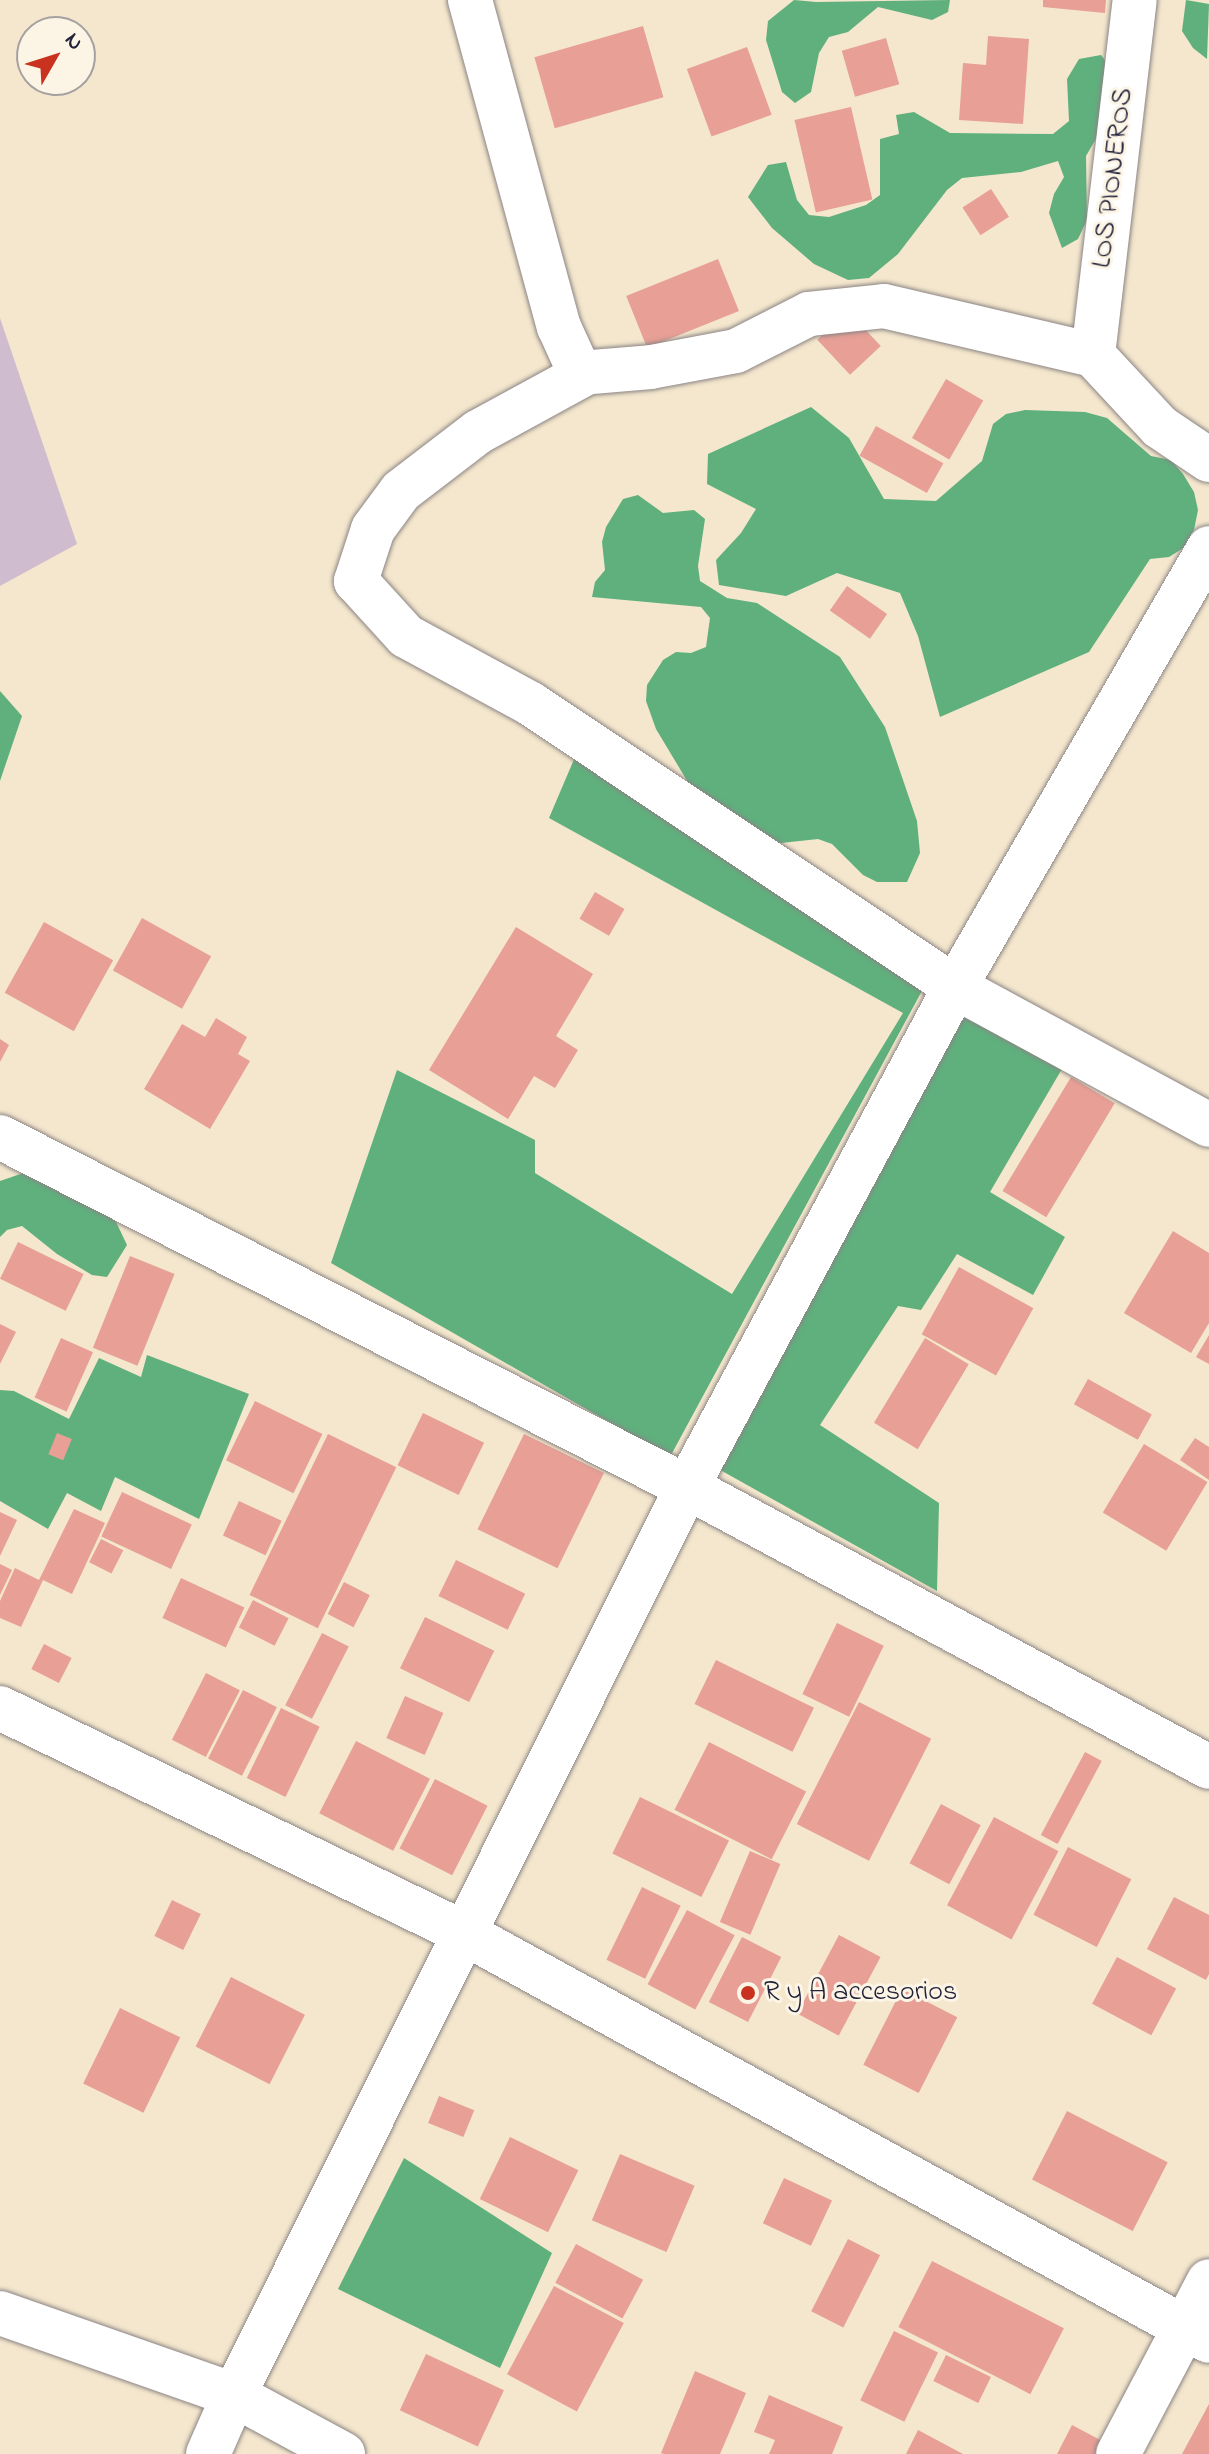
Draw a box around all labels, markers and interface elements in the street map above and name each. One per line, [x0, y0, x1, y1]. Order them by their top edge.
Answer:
north arrow [16, 16, 96, 96]
text: N [56, 26, 90, 58]
street label: LOS PIONEROS [1086, 86, 1142, 270]
place label: R y A accesorios [764, 1976, 957, 2010]
marker: R y A accesorios [739, 1984, 757, 2002]

